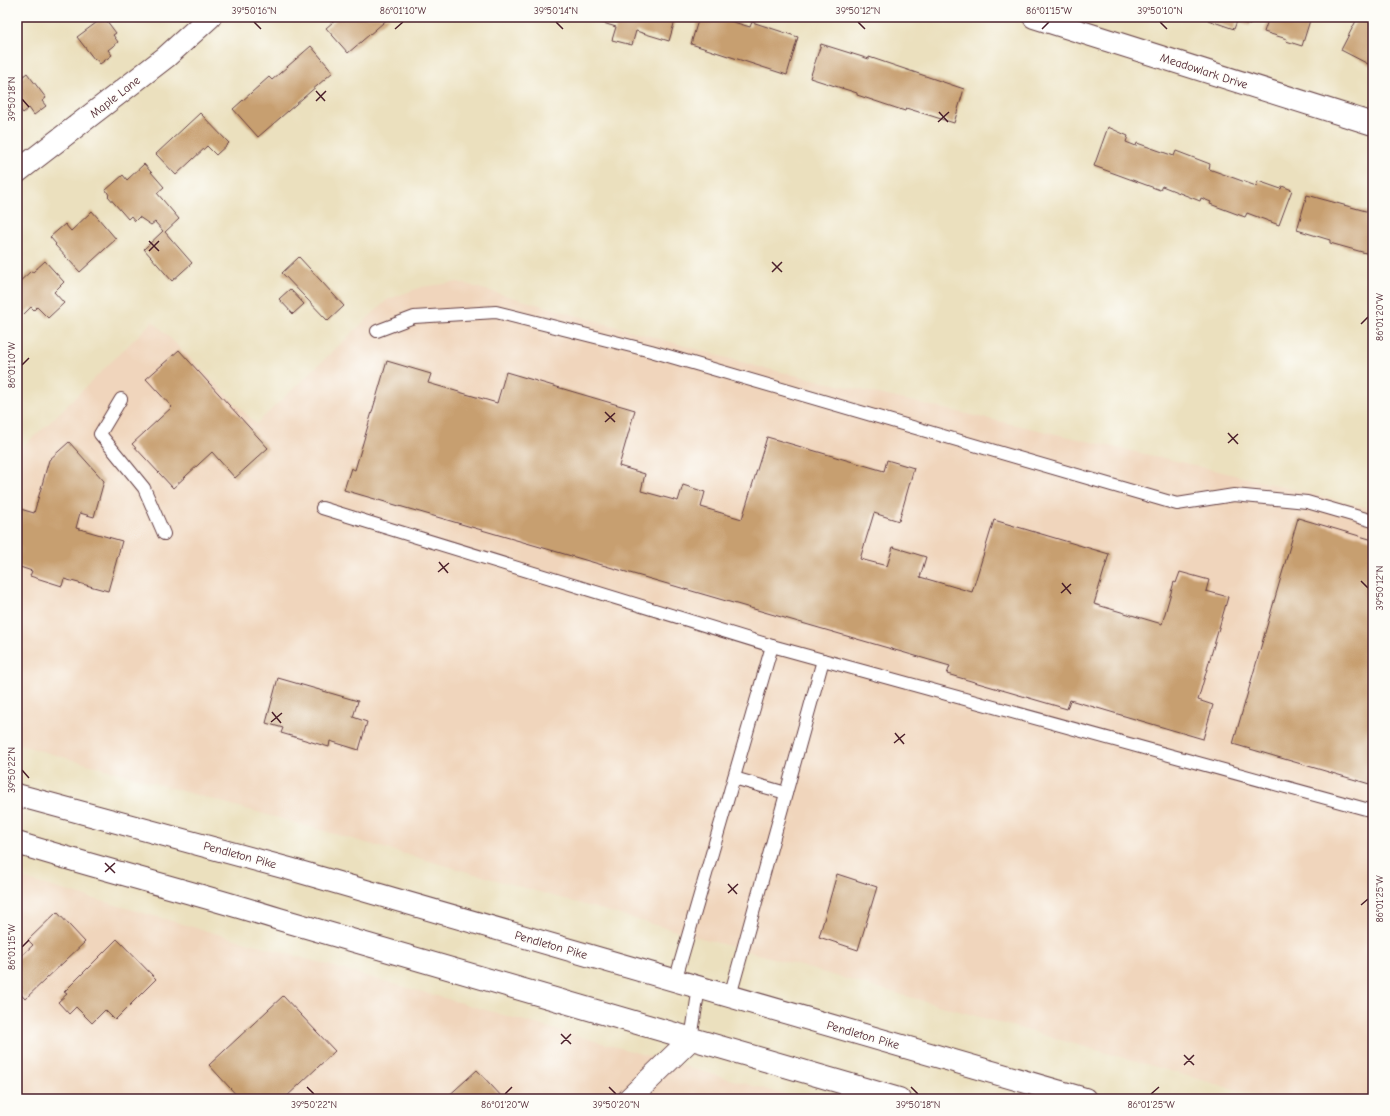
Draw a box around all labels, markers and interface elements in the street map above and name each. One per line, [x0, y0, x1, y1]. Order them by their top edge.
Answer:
text: 39°50'16"N [231, 5, 277, 17]
text: 86°01'10"W [380, 5, 427, 17]
text: 39°50'14"N [534, 5, 578, 17]
text: 39°50'12"N [836, 5, 880, 17]
text: 86°01'15"W [1026, 5, 1072, 17]
text: 39°50'10"N [1137, 5, 1183, 17]
street label: Meadowlark Drive [1158, 50, 1250, 92]
street label: Maple Lane [87, 73, 143, 121]
text: 39°50'18"N [6, 77, 18, 121]
text: 86°01'20"W [1374, 293, 1386, 341]
text: 86°01'10"W [6, 341, 18, 388]
text: 39°50'12"N [1374, 566, 1386, 610]
text: 39°50'22"N [6, 747, 18, 793]
street label: Pendleton Pike [202, 839, 278, 871]
text: 86°01'25"W [1374, 875, 1386, 923]
text: 86°01'15"W [6, 924, 18, 970]
street label: Pendleton Pike [513, 928, 589, 962]
street label: Pendleton Pike [825, 1018, 901, 1052]
text: 39°50'22"N [291, 1099, 337, 1111]
text: 86°01'20"W [481, 1099, 529, 1111]
text: 39°50'20"N [593, 1099, 639, 1111]
text: 39°50'18"N [896, 1099, 940, 1111]
text: 86°01'25"W [1127, 1099, 1175, 1111]

